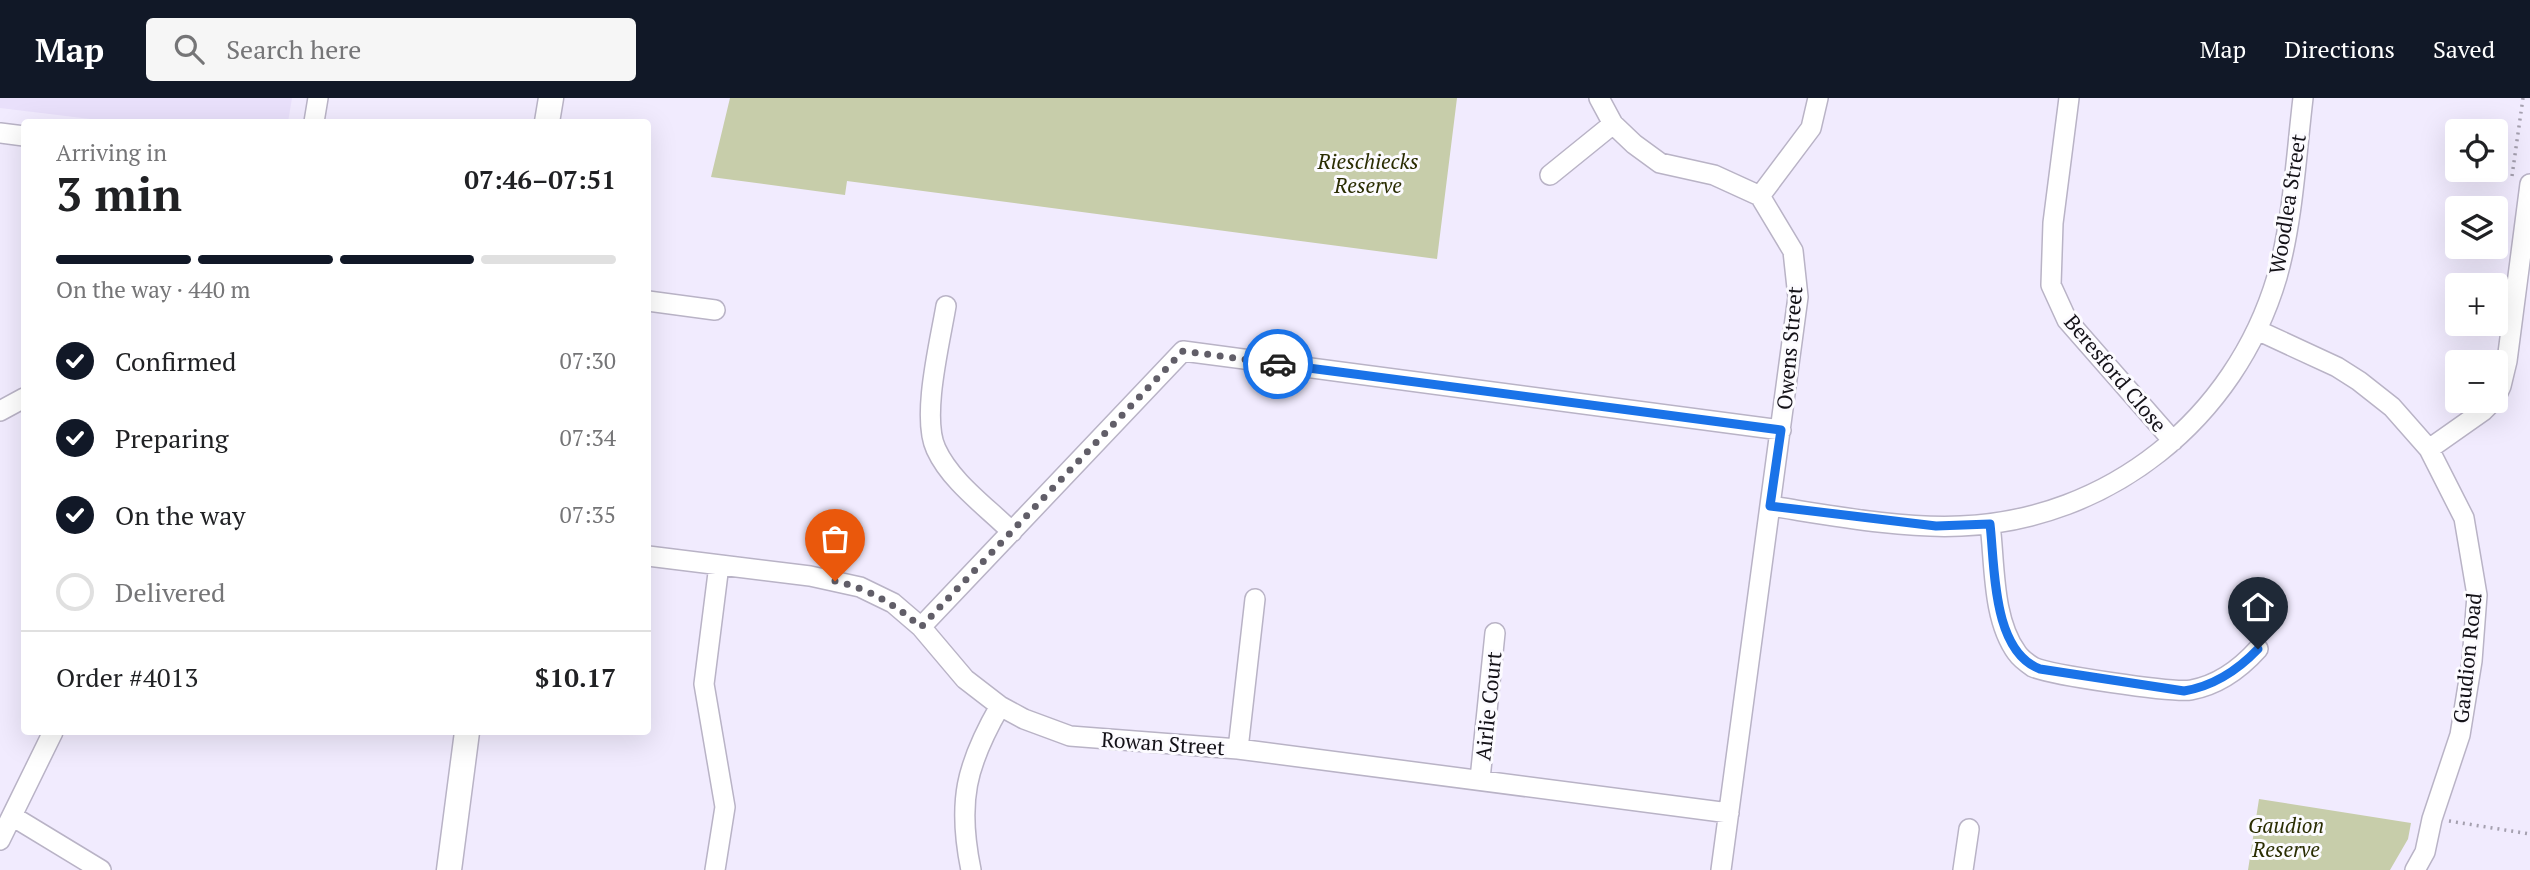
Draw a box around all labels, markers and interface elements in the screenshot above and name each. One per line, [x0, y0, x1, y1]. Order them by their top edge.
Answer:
search box [146, 18, 636, 81]
text: Map [35, 28, 104, 71]
icon: search [170, 30, 208, 68]
text: Search here [226, 32, 361, 66]
text: Map [2200, 33, 2246, 65]
text: Directions [2284, 33, 2395, 65]
text: Saved [2433, 33, 2495, 65]
map controls [2445, 119, 2508, 413]
button: locate [2445, 119, 2508, 182]
street label: Woodlea Street [2262, 132, 2312, 276]
text: Arriving in [56, 137, 167, 168]
park label: Rieschiecks Reserve [1317, 147, 1419, 199]
text: 07:46–07:51 [464, 162, 616, 196]
text: 3 min [56, 163, 182, 224]
button: layers [2445, 196, 2508, 259]
button: + [2445, 273, 2508, 336]
text: On the way · 440 m [56, 274, 250, 305]
street label: Owens Street [1770, 285, 1808, 411]
street label: Beresford Close [2058, 308, 2174, 438]
courier [1243, 329, 1313, 399]
icon: check [56, 342, 94, 380]
text: Confirmed [115, 344, 236, 378]
text: 07:30 [559, 345, 616, 376]
icon: car [1259, 345, 1297, 383]
button: − [2445, 350, 2508, 413]
icon: check [56, 419, 94, 457]
text: Preparing [115, 421, 228, 455]
text: 07:34 [559, 422, 616, 453]
icon: check [56, 496, 94, 534]
text: On the way [115, 498, 246, 532]
text: 07:35 [559, 499, 616, 530]
pin [805, 509, 865, 581]
icon: bag [816, 520, 854, 558]
text: Delivered [115, 575, 225, 609]
pin [2228, 577, 2288, 649]
icon: home [2239, 588, 2277, 626]
street label: Gaudion Road [2446, 591, 2488, 725]
street label: Airlie Court [1468, 650, 1508, 762]
text: Order #4013 [56, 660, 198, 694]
text: $10.17 [535, 660, 616, 694]
street label: Rowan Street [1100, 725, 1226, 761]
park label: Gaudion Reserve [2248, 811, 2324, 863]

